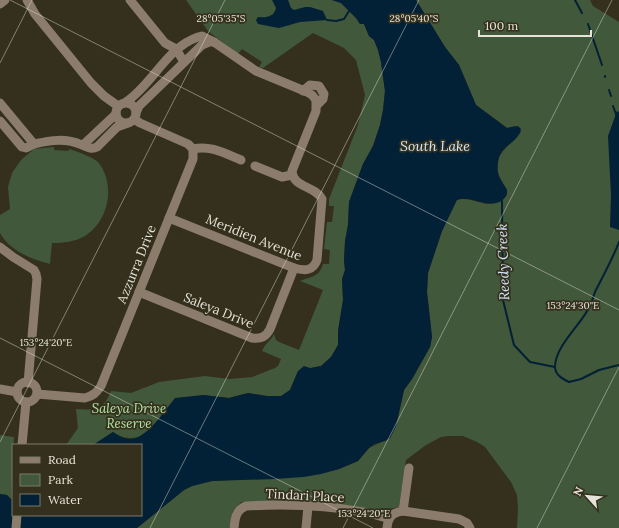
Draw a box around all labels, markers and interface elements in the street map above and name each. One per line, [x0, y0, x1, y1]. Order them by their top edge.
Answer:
text: 28°05'35"S [197, 12, 246, 25]
text: 28°05'40"S [389, 12, 439, 25]
scale bar [479, 12, 591, 38]
text: 100 m [485, 18, 518, 33]
water label: South Lake [400, 137, 470, 155]
street label: Meridien Avenue [203, 210, 304, 264]
street label: Azzurra Drive [113, 222, 160, 307]
water label: Reedy Creek [493, 223, 513, 301]
street label: Saleya Drive [181, 289, 256, 332]
text: 153°24'30"E [547, 299, 599, 312]
text: 153°24'20"E [20, 336, 72, 349]
park label: Saleya Drive Reserve [92, 400, 166, 432]
legend [12, 444, 142, 516]
text: Road [48, 452, 76, 467]
text: Park [48, 472, 74, 487]
north arrow [567, 476, 607, 516]
text: N [570, 484, 586, 498]
street label: Tindari Place [265, 485, 345, 506]
text: Water [48, 492, 83, 507]
text: 153°24'20"E [338, 507, 390, 520]

